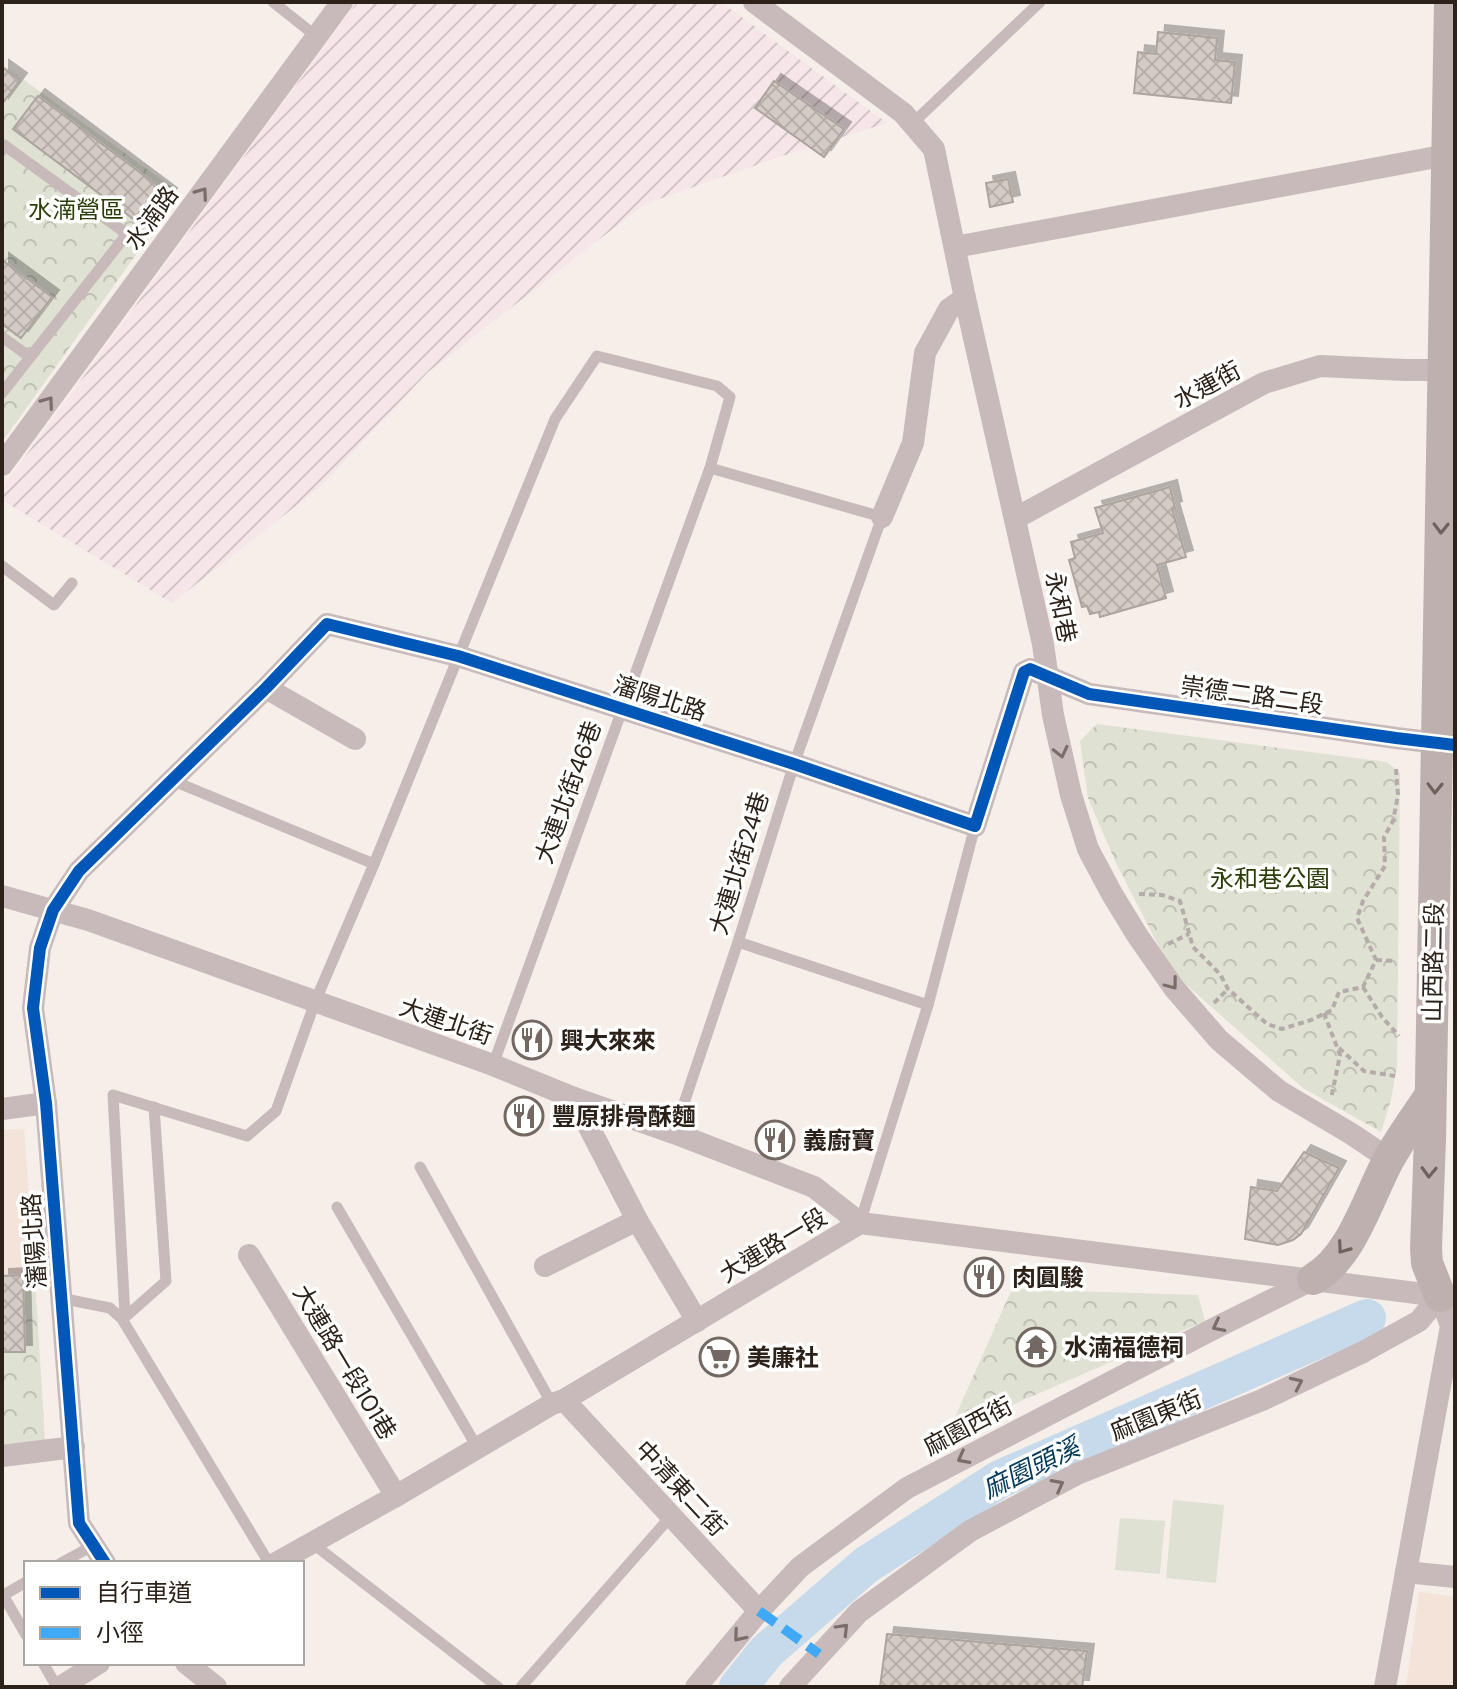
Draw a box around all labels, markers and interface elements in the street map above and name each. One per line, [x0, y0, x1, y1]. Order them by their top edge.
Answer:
street label: 水湳路 [117, 180, 185, 256]
one-way arrow [193, 187, 207, 201]
park label: 水湳營區 [28, 194, 124, 225]
street label: 水連街 [1168, 354, 1246, 416]
one-way arrow [39, 396, 53, 411]
one-way arrow [1432, 522, 1449, 535]
street label: 永和巷 [1039, 569, 1083, 645]
street label: 瀋陽北路 [610, 668, 710, 728]
street label: 崇德二路二段 [1179, 670, 1325, 720]
street label: 大連北街46巷 [528, 716, 608, 868]
one-way arrow [1052, 745, 1069, 758]
one-way arrow [1427, 782, 1444, 795]
street label: 大連北街24巷 [703, 788, 775, 938]
park label: 永和巷公園 [1210, 863, 1330, 894]
street label: 山西路二段 [1416, 902, 1450, 1022]
one-way arrow [1162, 975, 1176, 990]
street label: 大連北街 [396, 991, 496, 1051]
restaurant icon: 興大來來 [511, 1019, 553, 1061]
place label: 興大來來 [560, 1025, 656, 1056]
restaurant icon: 豐原排骨酥麵 [503, 1095, 545, 1137]
place label: 豐原排骨酥麵 [552, 1101, 696, 1132]
restaurant icon: 義廚寶 [754, 1119, 796, 1161]
place label: 義廚寶 [803, 1125, 875, 1156]
one-way arrow [1420, 1166, 1438, 1179]
street label: 瀋陽北路 [15, 1192, 53, 1290]
street label: 大連路一段 [714, 1201, 832, 1289]
one-way arrow [1338, 1239, 1353, 1253]
restaurant icon: 肉圓駿 [963, 1256, 1005, 1298]
place label: 肉圓駿 [1012, 1262, 1084, 1293]
street label: 大連路一段101巷 [287, 1279, 403, 1445]
one-way arrow [1212, 1316, 1227, 1331]
temple icon: 水湳福德祠 [1015, 1326, 1057, 1368]
place label: 水湳福德祠 [1064, 1332, 1184, 1363]
supermarket icon: 美廉社 [698, 1336, 740, 1378]
place label: 美廉社 [747, 1342, 819, 1373]
one-way arrow [1288, 1377, 1303, 1393]
street label: 麻園東街 [1106, 1383, 1206, 1447]
street label: 麻園西街 [918, 1390, 1018, 1462]
water label: 麻園頭溪 [977, 1428, 1089, 1506]
street label: 中清東二街 [629, 1434, 733, 1542]
one-way arrow [957, 1448, 971, 1464]
one-way arrow [1049, 1479, 1064, 1494]
legend [24, 1561, 304, 1665]
text: 自行車道 [96, 1577, 192, 1608]
text: 小徑 [96, 1617, 144, 1648]
one-way arrow [834, 1624, 848, 1638]
one-way arrow [734, 1626, 749, 1641]

